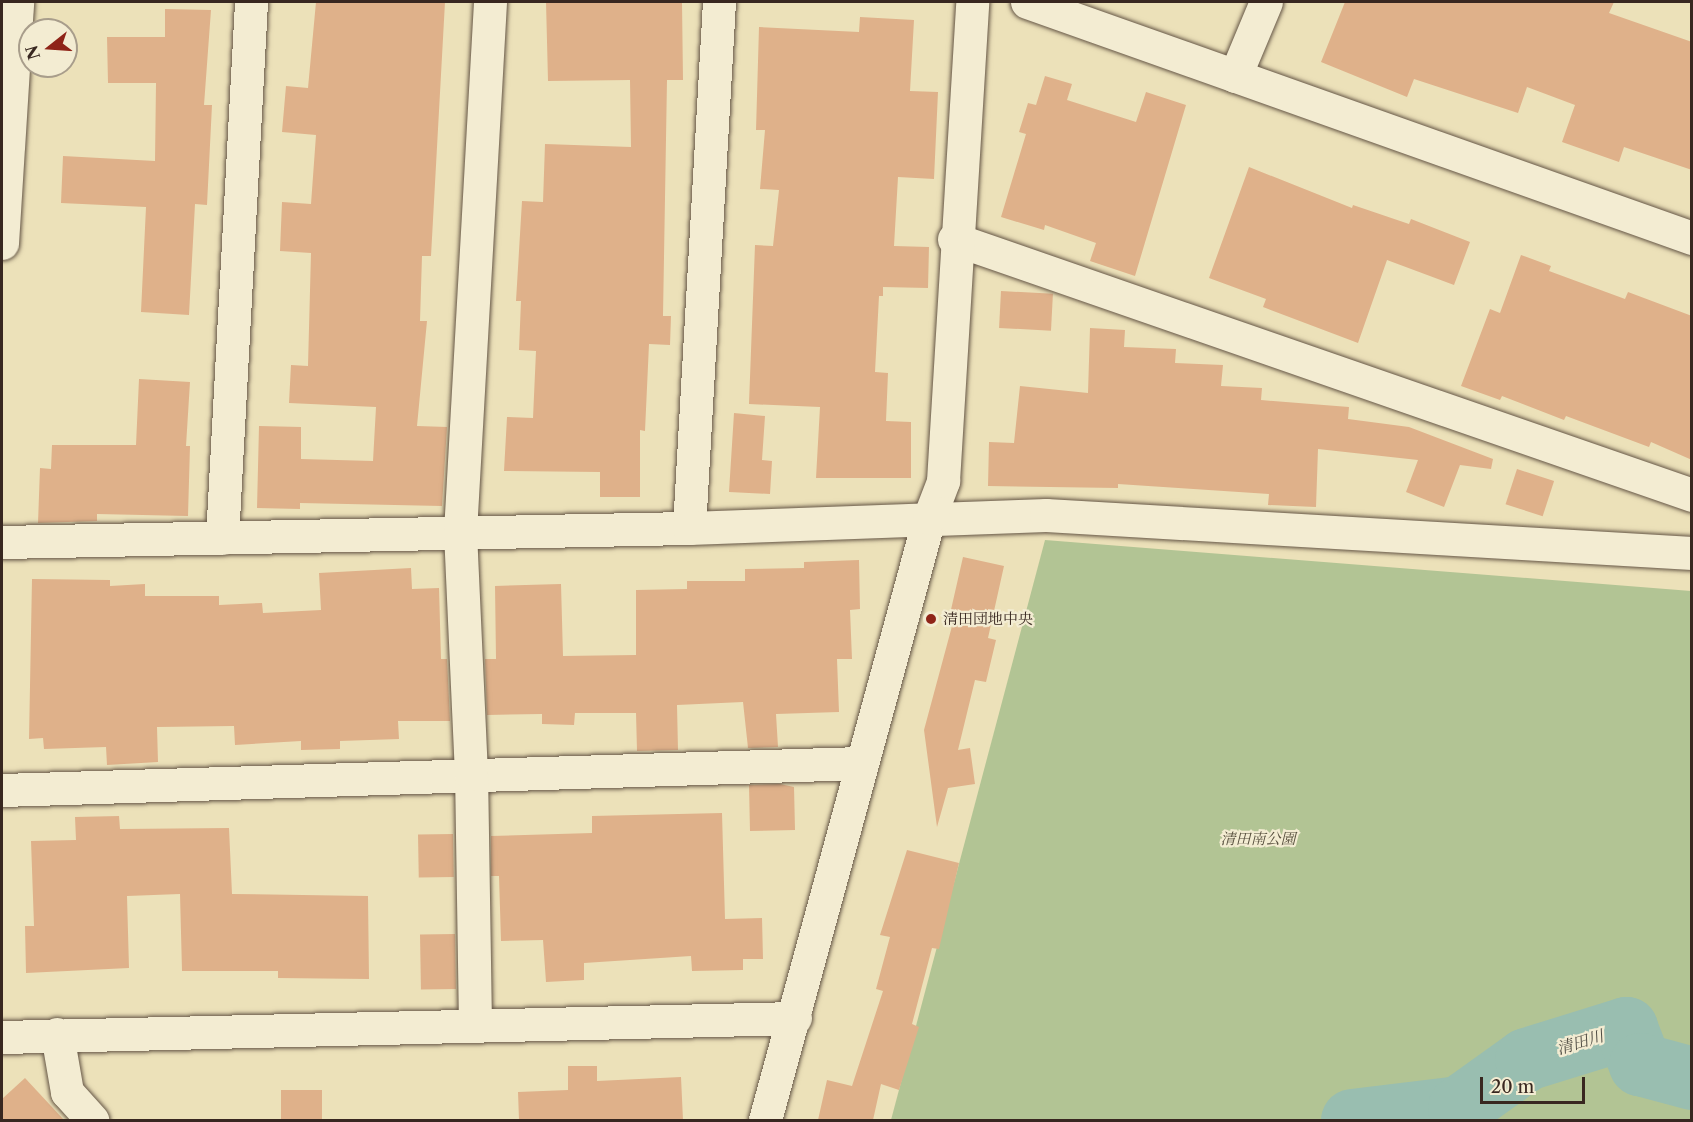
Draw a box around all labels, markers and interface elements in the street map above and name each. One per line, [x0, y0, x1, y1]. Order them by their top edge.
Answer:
north arrow [18, 18, 78, 78]
text: N [21, 43, 44, 62]
place label: 清田団地中央 [943, 610, 1033, 628]
marker: 清田団地中央 [924, 612, 938, 626]
park label: 清田南公園 [1221, 830, 1295, 848]
water label: 清田川 [1554, 1026, 1606, 1058]
scale bar [1483, 1065, 1588, 1103]
text: 20 m [1491, 1076, 1534, 1098]

